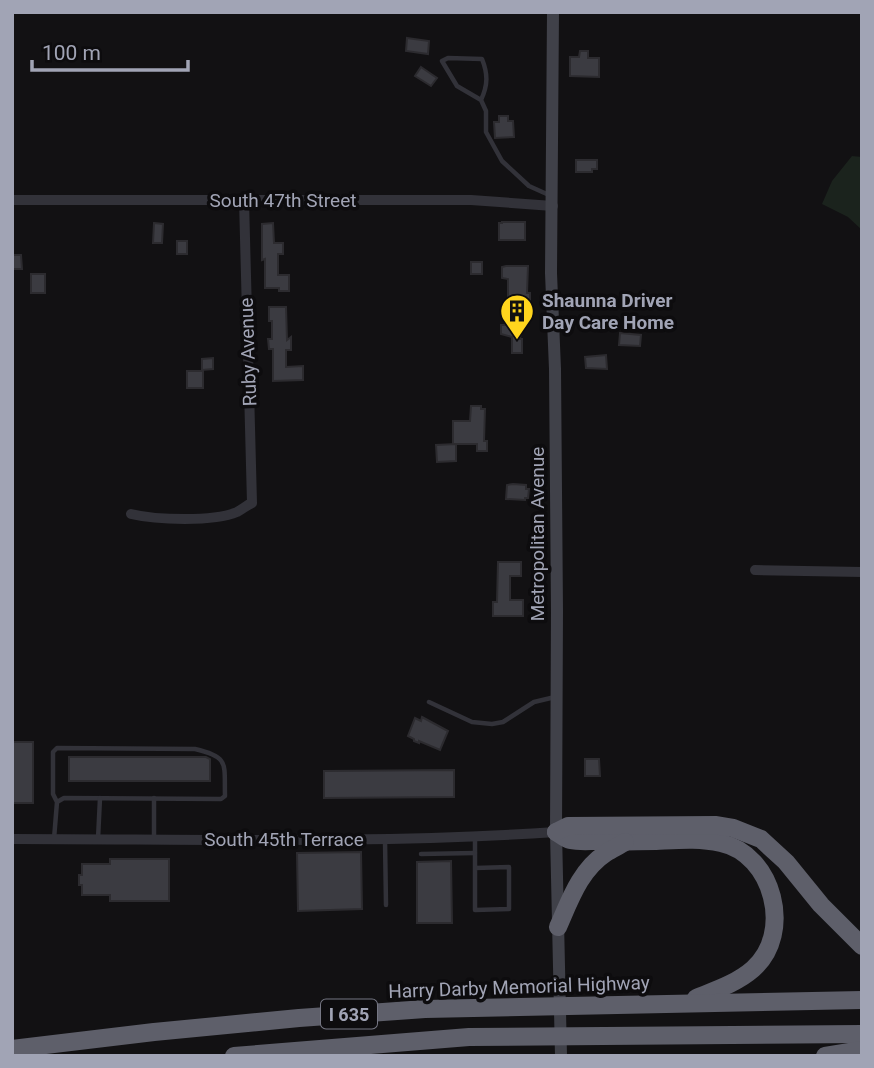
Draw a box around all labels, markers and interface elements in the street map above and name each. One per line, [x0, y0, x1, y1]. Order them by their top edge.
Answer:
scale bar [32, 28, 187, 72]
text: 100 m [42, 41, 101, 65]
street label: South 47th Street [210, 189, 356, 212]
place label: Shaunna Driver Day Care Home [542, 289, 674, 334]
building icon: Shaunna Driver Day Care Home [498, 292, 536, 341]
street label: Ruby Avenue [235, 297, 261, 407]
street label: Metropolitan Avenue [526, 447, 549, 621]
street label: South 45th Terrace [204, 828, 364, 851]
street label: Harry Darby Memorial Highway [388, 971, 650, 1003]
road number: I 635 [321, 1000, 377, 1028]

